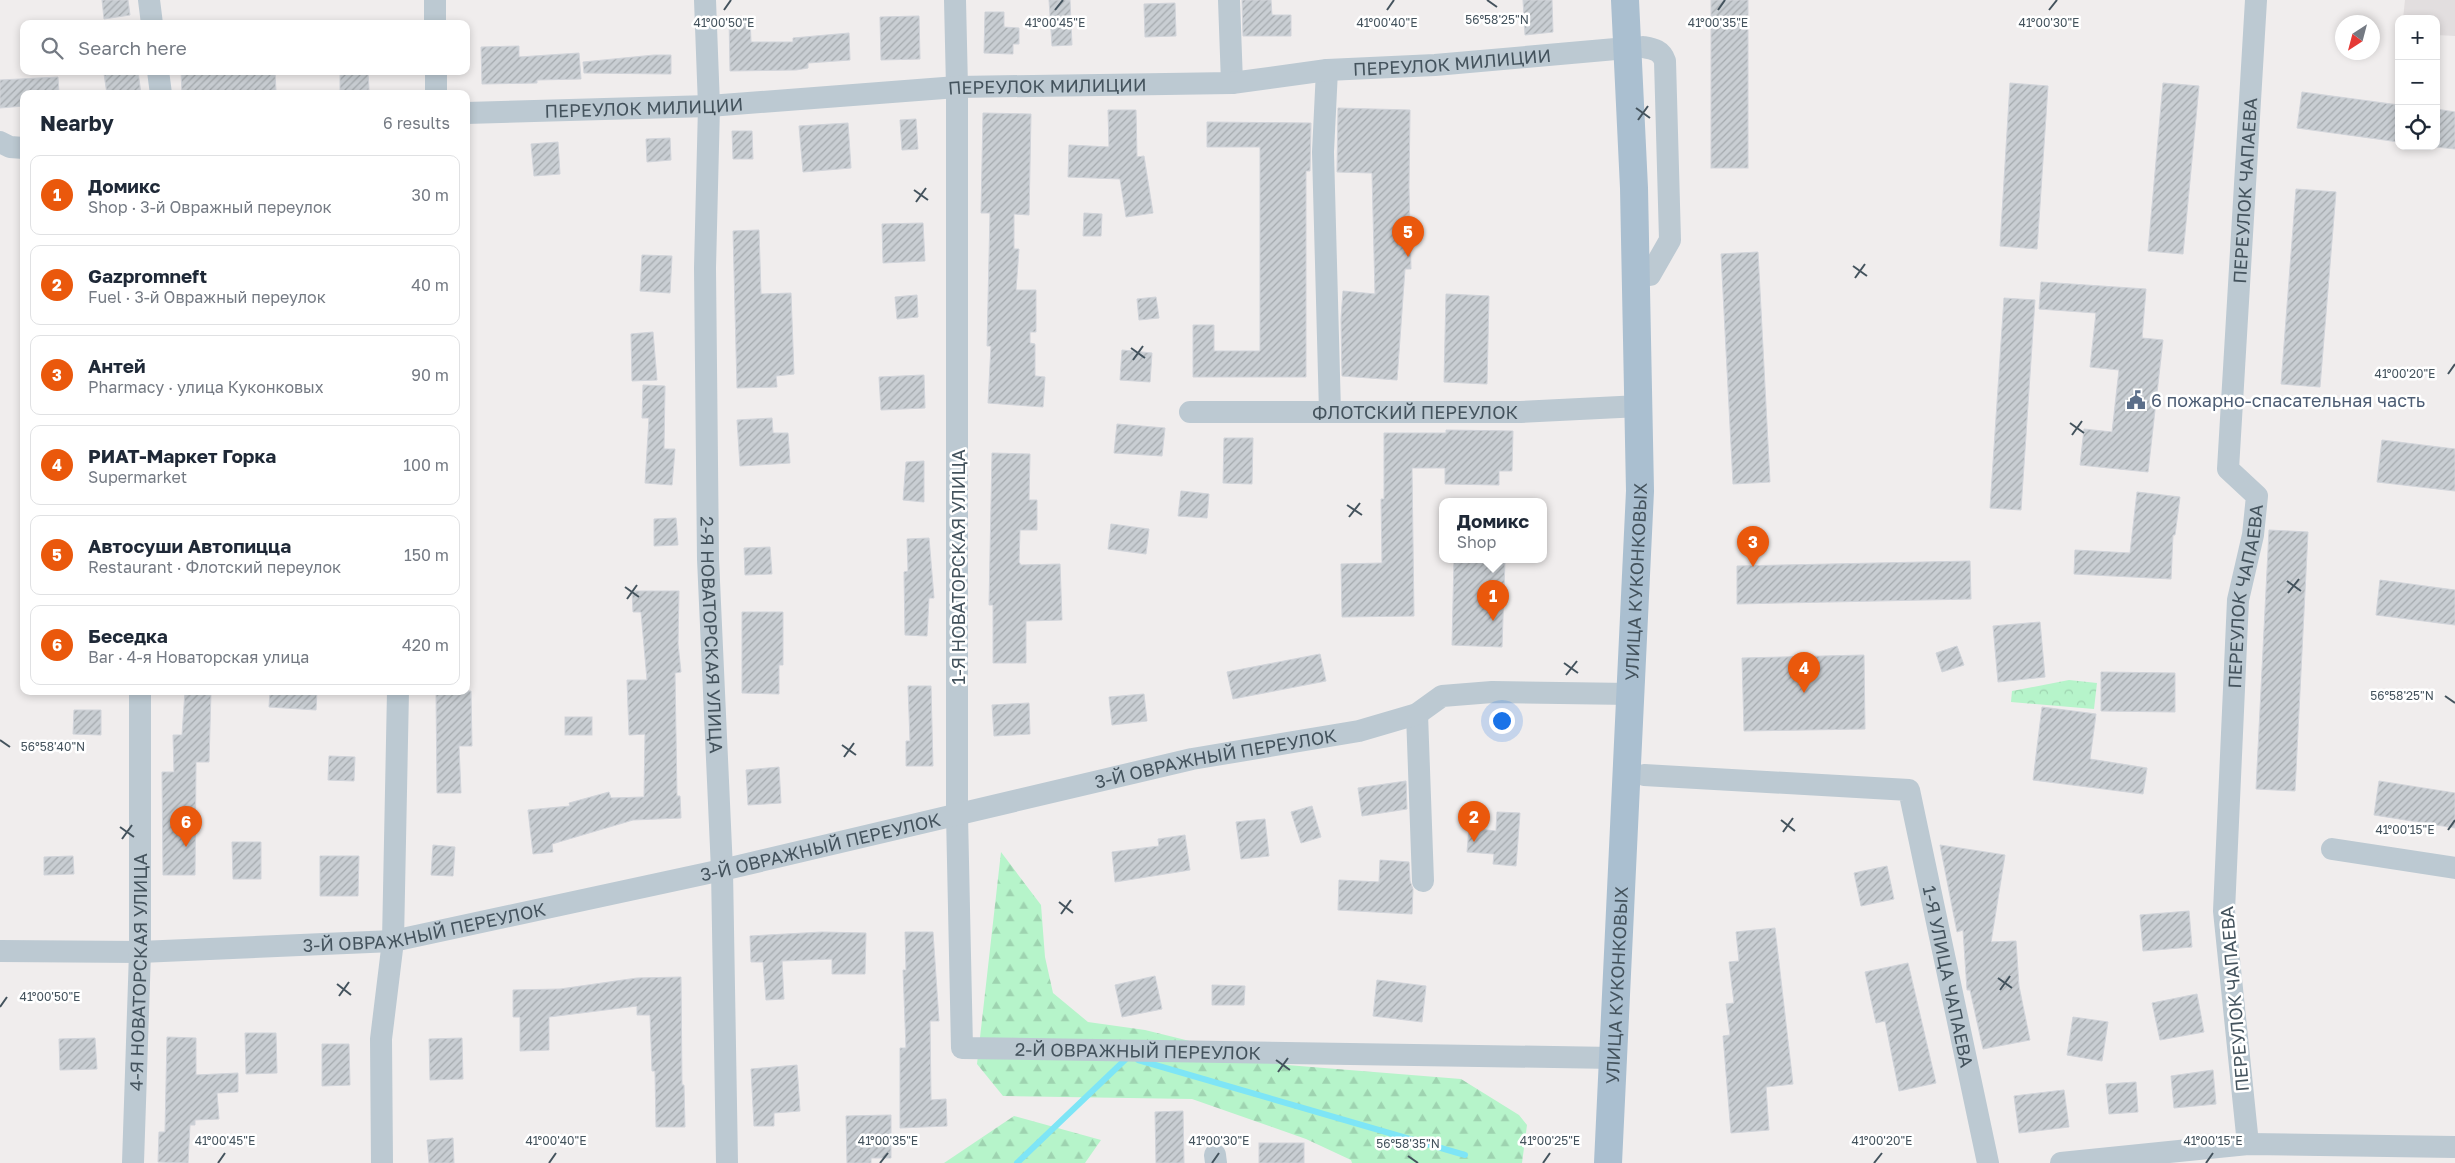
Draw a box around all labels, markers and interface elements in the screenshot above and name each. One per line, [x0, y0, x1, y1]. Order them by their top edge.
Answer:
text: 56°58'25"N [1465, 12, 1529, 27]
text: 41°00'50"E [694, 15, 754, 30]
text: 41°00'45"E [1025, 15, 1085, 30]
text: 41°00'40"E [1356, 15, 1418, 30]
text: 41°00'35"E [1688, 15, 1748, 30]
text: 41°00'30"E [2019, 15, 2079, 30]
north arrow [2335, 15, 2380, 60]
map controls [2395, 15, 2440, 150]
button: + [2395, 15, 2440, 60]
search box [20, 20, 470, 75]
icon: search [38, 34, 66, 62]
text: Search here [78, 36, 187, 59]
street label: ПЕРЕУЛОК МИЛИЦИИ [1352, 44, 1552, 80]
button: − [2395, 60, 2440, 105]
street label: ПЕРЕУЛОК МИЛИЦИИ [947, 73, 1147, 99]
street label: ПЕРЕУЛОК МИЛИЦИИ [544, 92, 744, 122]
street label: ПЕРЕУЛОК ЧАПАЕВА [2228, 97, 2261, 284]
button: locate [2395, 105, 2440, 150]
text: Nearby [40, 110, 114, 136]
text: 6 results [383, 113, 450, 133]
text: Домикс [88, 174, 161, 197]
text: 1 [53, 185, 61, 205]
text: 30 m [412, 185, 449, 205]
text: Shop · 3-й Овражный переулок [88, 197, 332, 217]
pin: 5 [1392, 216, 1424, 257]
text: Gazpromneft [88, 264, 207, 287]
text: 2 [52, 275, 62, 295]
text: 40 m [411, 275, 449, 295]
text: Fuel · 3-й Овражный переулок [88, 287, 326, 307]
text: Антей [88, 354, 146, 377]
text: 3 [52, 365, 62, 385]
text: 90 m [411, 365, 449, 385]
text: 41°00'20"E [2375, 366, 2435, 381]
text: Pharmacy · улица Куконковых [88, 377, 324, 397]
public building icon: 6 пожарно-спасательная часть [2125, 389, 2147, 411]
place label: 6 пожарно-спасательная часть [2151, 389, 2425, 411]
street label: ФЛОТСКИЙ ПЕРЕУЛОК [1312, 401, 1518, 423]
text: РИАТ-Маркет Горка [88, 444, 276, 467]
street label: 1-Я НОВАТОРСКАЯ УЛИЦА [947, 449, 969, 685]
text: 4 [52, 455, 62, 475]
text: 100 m [403, 455, 449, 475]
text: Supermarket [88, 467, 187, 487]
street label: УЛИЦА КУКОНКОВЫХ [1620, 482, 1651, 681]
popup [1439, 498, 1547, 563]
street label: ПЕРЕУЛОК ЧАПАЕВА [2223, 503, 2267, 689]
text: Домикс [1457, 509, 1529, 532]
street label: 2-Я НОВАТОРСКАЯ УЛИЦА [697, 516, 728, 754]
pin: 3 [1737, 526, 1769, 567]
text: Shop [1457, 532, 1496, 552]
text: Автосуши Автопицца [88, 534, 291, 557]
text: 5 [52, 545, 62, 565]
text: 150 m [404, 545, 449, 565]
text: Restaurant · Флотский переулок [88, 557, 341, 577]
pin: 1 [1477, 580, 1509, 621]
text: Беседка [88, 624, 168, 647]
text: 6 [52, 635, 62, 655]
text: 420 m [402, 635, 449, 655]
text: Bar · 4-я Новаторская улица [88, 647, 309, 667]
pin: 4 [1788, 652, 1820, 693]
text: 56°58'25"N [2370, 688, 2434, 703]
your location [1489, 708, 1515, 734]
street label: 3-Й ОВРАЖНЫЙ ПЕРЕУЛОК [1092, 724, 1339, 793]
text: 56°58'40"N [21, 739, 85, 754]
pin: 2 [1458, 801, 1490, 842]
pin: 6 [170, 806, 202, 847]
street label: 3-Й ОВРАЖНЫЙ ПЕРЕУЛОК [698, 808, 943, 885]
text: 41°00'15"E [2375, 822, 2435, 837]
street label: 4-Я НОВАТОРСКАЯ УЛИЦА [124, 853, 151, 1091]
street label: 1-Я УЛИЦА ЧАПАЕВА [1919, 884, 1978, 1069]
street label: УЛИЦА КУКОНКОВЫХ [1601, 886, 1632, 1085]
street label: 3-Й ОВРАЖНЫЙ ПЕРЕУЛОК [302, 897, 548, 956]
street label: ПЕРЕУЛОК ЧАПАЕВА [2215, 905, 2253, 1093]
text: 41°00'50"E [20, 989, 80, 1004]
street label: 2-Й ОВРАЖНЫЙ ПЕРЕУЛОК [1015, 1038, 1261, 1064]
text: 41°00'45"E [195, 1133, 255, 1148]
text: 41°00'40"E [525, 1133, 587, 1148]
text: 41°00'35"E [858, 1133, 918, 1148]
text: 41°00'30"E [1189, 1133, 1249, 1148]
text: 41°00'25"E [1520, 1133, 1580, 1148]
text: 41°00'20"E [1852, 1133, 1912, 1148]
text: 41°00'15"E [2183, 1133, 2243, 1148]
text: 56°58'35"N [1376, 1136, 1440, 1151]

